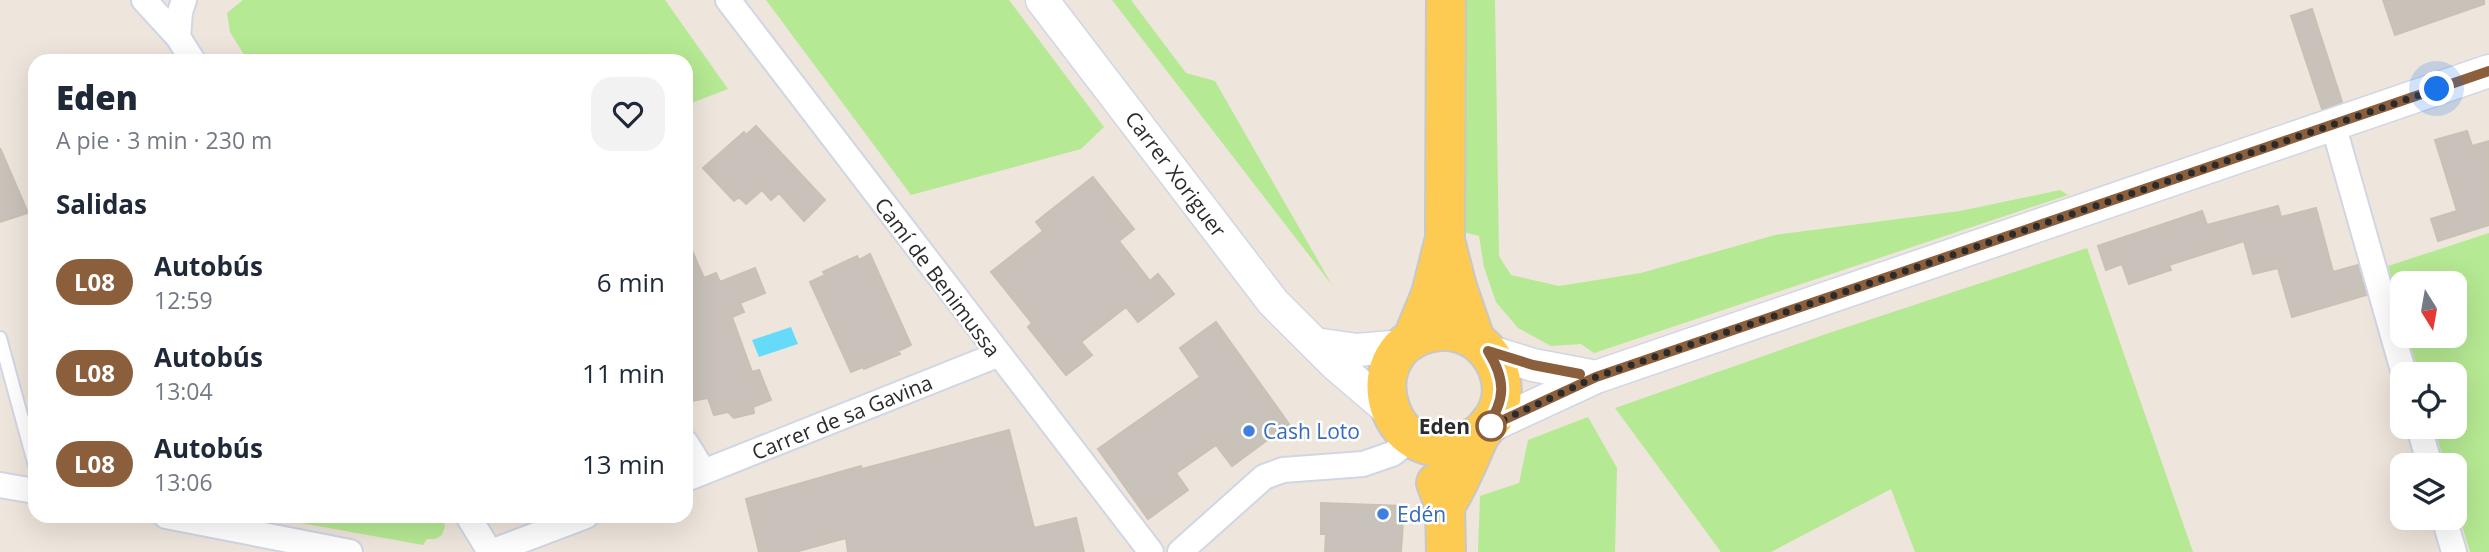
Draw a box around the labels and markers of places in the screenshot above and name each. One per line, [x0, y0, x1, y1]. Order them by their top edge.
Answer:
marker: Eden [1476, 411, 1506, 441]
place label: Eden [1419, 412, 1470, 440]
place label: Cash Loto [1263, 417, 1360, 445]
marker: Cash Loto [1241, 423, 1257, 439]
place label: Edén [1397, 500, 1446, 528]
marker: Edén [1375, 506, 1391, 522]

